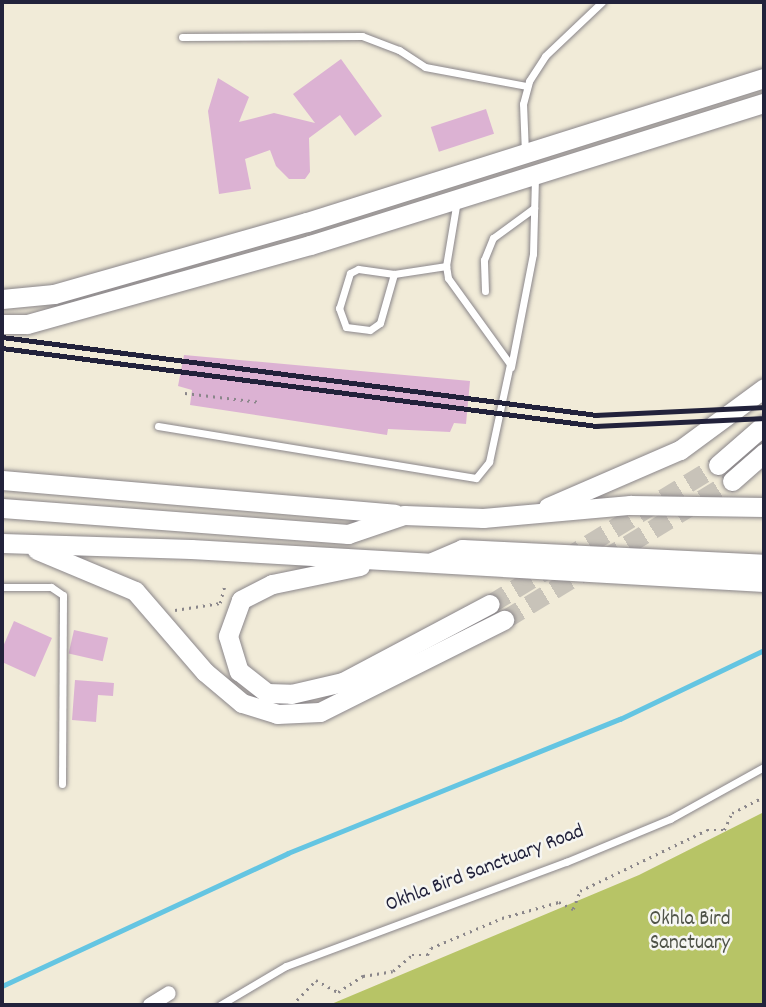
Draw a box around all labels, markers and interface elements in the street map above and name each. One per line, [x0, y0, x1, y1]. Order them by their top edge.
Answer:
street label: Okhla Bird Sanctuary Road [382, 820, 588, 918]
park label: Okhla Bird Sanctuary [649, 907, 731, 957]

